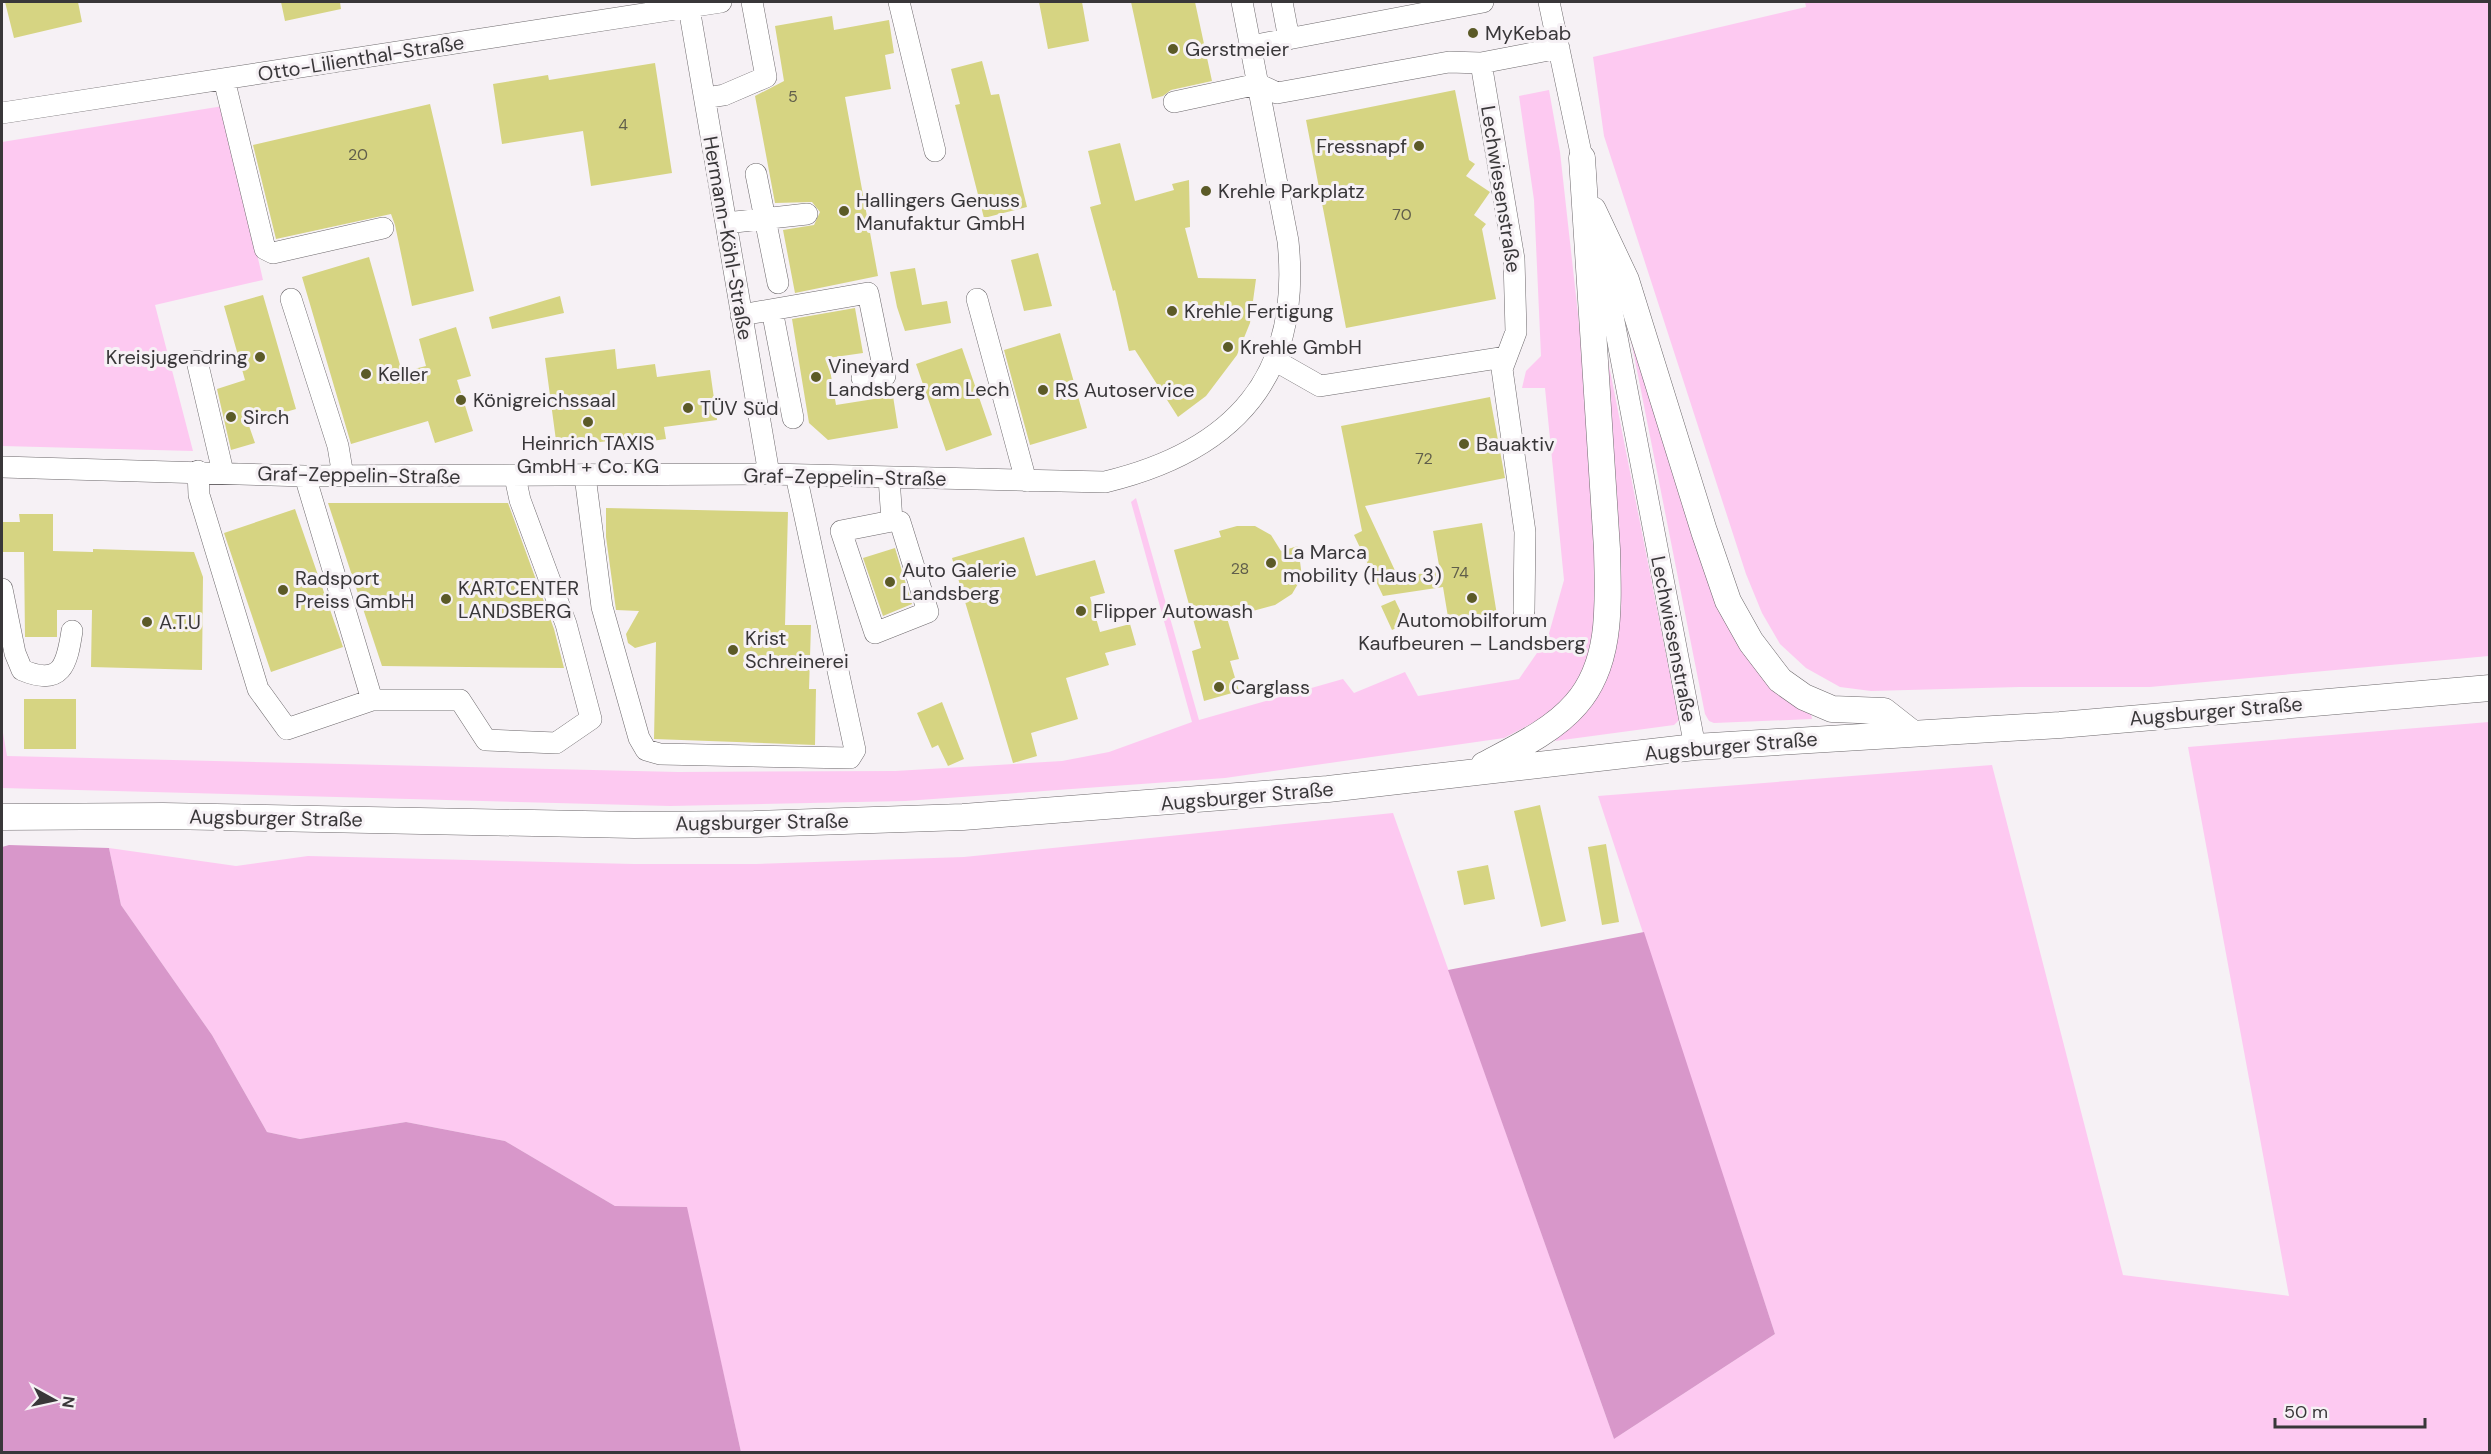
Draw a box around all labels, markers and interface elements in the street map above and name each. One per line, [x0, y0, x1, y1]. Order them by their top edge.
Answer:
place label: MyKebab [1485, 20, 1571, 46]
marker: MyKebab [1466, 26, 1480, 40]
street label: Otto-Lilienthal-Straße [256, 29, 466, 87]
place label: Gerstmeier [1185, 36, 1289, 62]
marker: Gerstmeier [1166, 42, 1180, 56]
house number: 5 [788, 86, 798, 107]
street label: Lechwiesenstraße [1475, 104, 1527, 274]
house number: 4 [618, 114, 628, 135]
place label: Fressnapf [1316, 133, 1407, 159]
street label: Hermann-Köhl-Straße [697, 134, 759, 342]
marker: Fressnapf [1412, 139, 1426, 153]
house number: 20 [348, 144, 368, 165]
place label: Krehle Parkplatz [1218, 178, 1365, 204]
marker: Krehle Parkplatz [1199, 184, 1213, 198]
place label: Hallingers Genuss Manufaktur GmbH [856, 187, 1025, 236]
marker: Hallingers Genuss Manufaktur GmbH [837, 204, 851, 218]
house number: 70 [1392, 204, 1412, 225]
place label: Krehle Fertigung [1184, 298, 1334, 324]
marker: Krehle Fertigung [1165, 304, 1179, 318]
place label: Krehle GmbH [1240, 334, 1362, 360]
marker: Krehle GmbH [1221, 340, 1235, 354]
place label: Kreisjugendring [106, 344, 248, 370]
marker: Kreisjugendring [253, 350, 267, 364]
place label: Vineyard Landsberg am Lech [828, 353, 1009, 402]
place label: Keller [378, 361, 428, 387]
marker: Keller [359, 367, 373, 381]
marker: Vineyard Landsberg am Lech [809, 370, 823, 384]
place label: RS Autoservice [1055, 377, 1195, 403]
marker: RS Autoservice [1036, 383, 1050, 397]
place label: Königreichssaal [473, 387, 616, 413]
marker: Königreichssaal [454, 393, 468, 407]
place label: TÜV Süd [700, 395, 779, 421]
marker: TÜV Süd [681, 401, 695, 415]
place label: Sirch [243, 404, 289, 430]
marker: Sirch [224, 410, 238, 424]
marker: Heinrich TAXIS GmbH + Co. KG [581, 415, 595, 429]
place label: Heinrich TAXIS GmbH + Co. KG [517, 430, 659, 479]
place label: Bauaktiv [1476, 431, 1555, 457]
marker: Bauaktiv [1457, 437, 1471, 451]
house number: 72 [1415, 448, 1433, 469]
street label: Graf-Zeppelin-Straße [257, 460, 461, 490]
street label: Graf-Zeppelin-Straße [743, 462, 947, 492]
place label: La Marca mobility (Haus 3) [1283, 539, 1442, 588]
street label: Lechwiesenstraße [1645, 554, 1703, 724]
marker: La Marca mobility (Haus 3) [1264, 556, 1278, 570]
place label: Auto Galerie Landsberg [902, 557, 1017, 606]
house number: 28 [1231, 558, 1249, 579]
house number: 74 [1451, 562, 1469, 583]
place label: Radsport Preiss GmbH [295, 565, 414, 614]
place label: KARTCENTER LANDSBERG [458, 575, 579, 624]
marker: Auto Galerie Landsberg [883, 575, 897, 589]
marker: Radsport Preiss GmbH [276, 583, 290, 597]
marker: Automobilforum Kaufbeuren – Landsberg [1465, 591, 1479, 605]
marker: KARTCENTER LANDSBERG [439, 592, 453, 606]
place label: Flipper Autowash [1093, 598, 1253, 624]
marker: Flipper Autowash [1074, 604, 1088, 618]
place label: Automobilforum Kaufbeuren – Landsberg [1358, 607, 1586, 656]
place label: A.T.U [159, 609, 201, 635]
marker: A.T.U [140, 615, 154, 629]
place label: Krist Schreinerei [745, 625, 849, 674]
marker: Krist Schreinerei [726, 643, 740, 657]
place label: Carglass [1231, 674, 1310, 700]
marker: Carglass [1212, 680, 1226, 694]
street label: Augsburger Straße [2128, 690, 2304, 732]
street label: Augsburger Straße [1643, 725, 1819, 767]
street label: Augsburger Straße [1159, 775, 1335, 817]
street label: Augsburger Straße [189, 803, 363, 833]
street label: Augsburger Straße [675, 807, 849, 837]
north arrow [24, 1370, 84, 1430]
scale bar [2275, 1391, 2425, 1429]
text: N [57, 1395, 80, 1409]
text: 50 m [2284, 1400, 2328, 1424]

